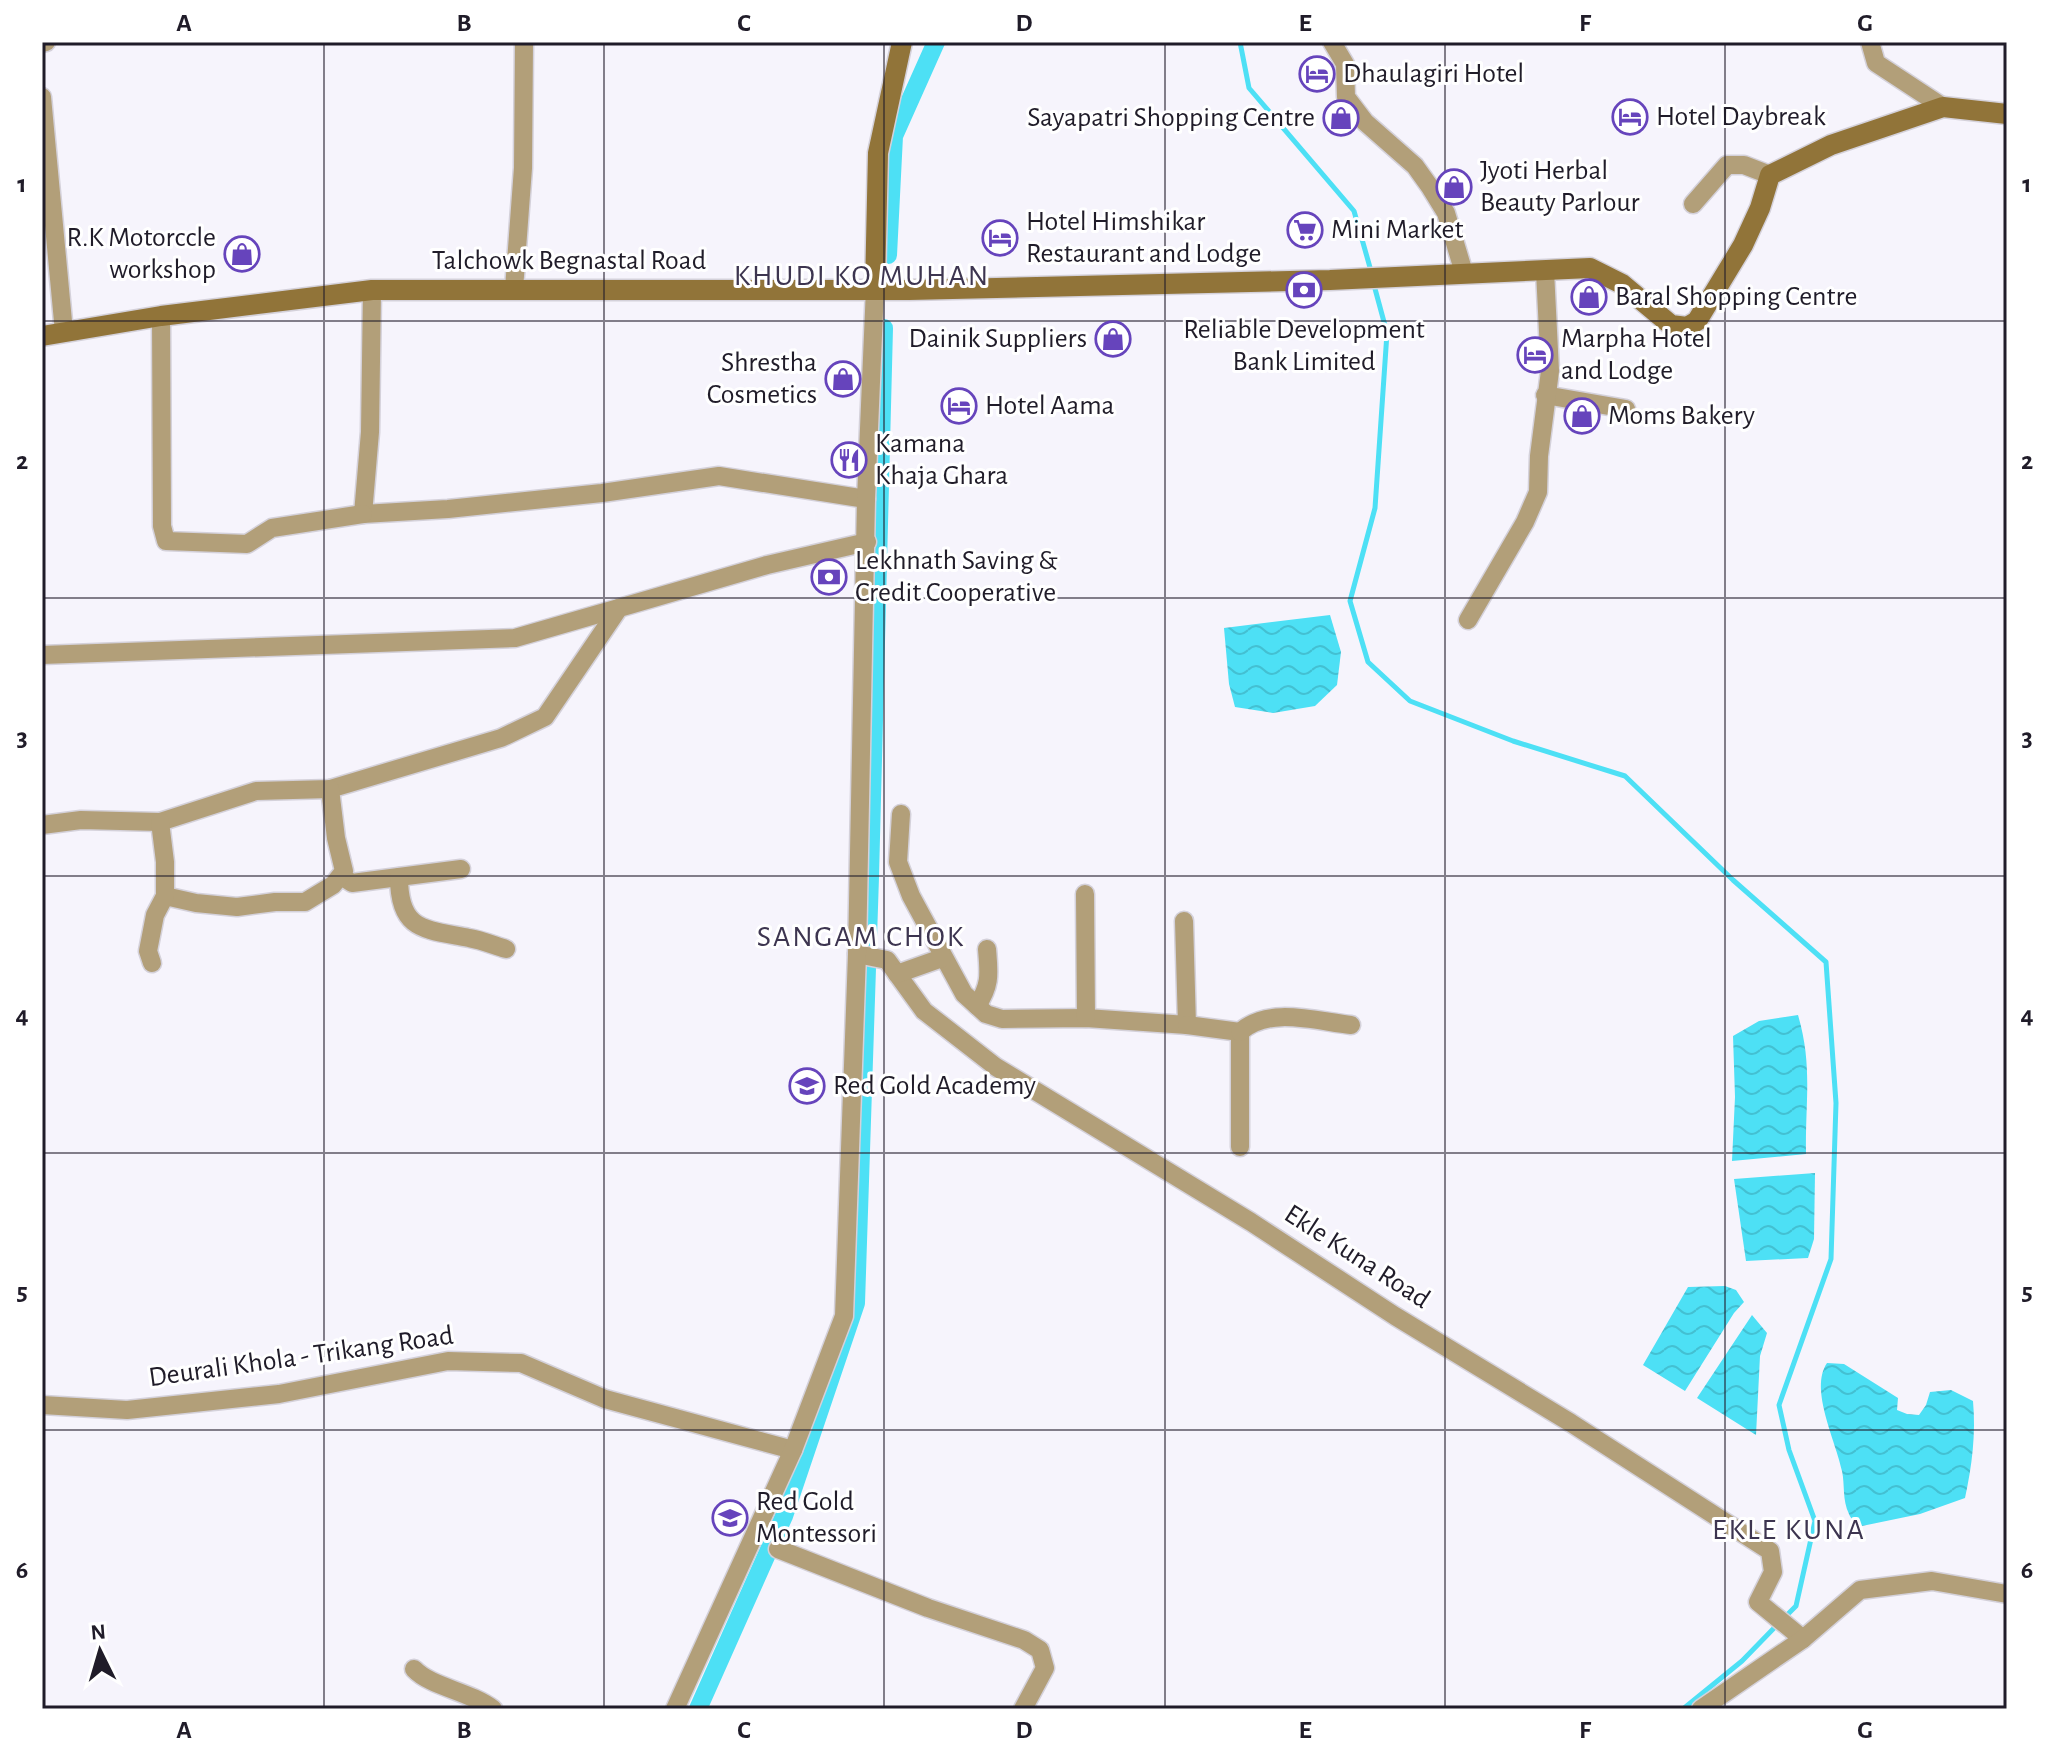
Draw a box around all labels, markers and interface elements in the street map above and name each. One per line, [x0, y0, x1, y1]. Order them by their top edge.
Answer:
text: A [176, 10, 192, 36]
text: B [456, 10, 472, 36]
text: C [737, 10, 751, 36]
text: D [1015, 10, 1033, 36]
text: E [1298, 10, 1312, 36]
text: F [1579, 10, 1592, 36]
text: G [1857, 10, 1873, 36]
hotel icon: Dhaulagiri Hotel [1298, 55, 1336, 93]
place label: Dhaulagiri Hotel [1343, 60, 1524, 88]
hotel icon: Hotel Daybreak [1611, 98, 1649, 136]
shop icon: Sayapatri Shopping Centre [1322, 99, 1360, 137]
place label: Hotel Daybreak [1656, 103, 1826, 131]
place label: Sayapatri Shopping Centre [1027, 104, 1315, 132]
place label: Jyoti Herbal Beauty Parlour [1480, 157, 1640, 217]
shop icon: Jyoti Herbal Beauty Parlour [1435, 168, 1473, 206]
text: 1 [17, 171, 27, 197]
text: 1 [2022, 171, 2032, 197]
place label: Hotel Himshikar Restaurant and Lodge [1026, 208, 1261, 268]
supermarket icon: Mini Market [1286, 211, 1324, 249]
place label: Mini Market [1331, 216, 1463, 244]
hotel icon: Hotel Himshikar Restaurant and Lodge [981, 219, 1019, 257]
place label: R.K Motorccle workshop [66, 224, 216, 284]
shop icon: R.K Motorccle workshop [223, 235, 261, 273]
street label: Talchowk Begnastal Road [432, 247, 706, 275]
district label: KHUDI KO MUHAN [734, 261, 990, 291]
bank icon: Reliable Development Bank Limited [1285, 271, 1323, 309]
shop icon: Baral Shopping Centre [1570, 278, 1608, 316]
place label: Baral Shopping Centre [1615, 283, 1857, 311]
place label: Reliable Development Bank Limited [1183, 316, 1425, 376]
shop icon: Dainik Suppliers [1094, 320, 1132, 358]
place label: Dainik Suppliers [909, 325, 1087, 353]
place label: Marpha Hotel and Lodge [1561, 325, 1712, 385]
hotel icon: Marpha Hotel and Lodge [1516, 336, 1554, 374]
place label: Shrestha Cosmetics [707, 349, 817, 409]
shop icon: Shrestha Cosmetics [824, 360, 862, 398]
hotel icon: Hotel Aama [940, 387, 978, 425]
place label: Hotel Aama [985, 392, 1115, 420]
shop icon: Moms Bakery [1563, 397, 1601, 435]
place label: Moms Bakery [1608, 402, 1755, 430]
place label: Kamana Khaja Ghara [875, 430, 1008, 490]
restaurant icon: Kamana Khaja Ghara [830, 441, 868, 479]
text: 2 [16, 448, 28, 474]
text: 2 [2021, 448, 2033, 474]
place label: Lekhnath Saving & Credit Cooperative [855, 547, 1058, 607]
bank icon: Lekhnath Saving & Credit Cooperative [810, 558, 848, 596]
text: 3 [16, 725, 28, 751]
text: 3 [2021, 725, 2033, 751]
district label: SANGAM CHOK [757, 922, 965, 952]
text: 4 [15, 1002, 29, 1028]
text: 4 [2020, 1002, 2034, 1028]
school or university icon: Red Gold Academy [788, 1067, 826, 1105]
place label: Red Gold Academy [833, 1072, 1036, 1100]
street label: Ekle Kuna Road [1279, 1200, 1435, 1314]
text: 5 [16, 1279, 28, 1305]
text: 5 [2021, 1279, 2033, 1305]
street label: Deurali Khola - Trikang Road [147, 1322, 455, 1392]
place label: Red Gold Montessori [756, 1488, 877, 1548]
school or university icon: Red Gold Montessori [711, 1499, 749, 1537]
district label: EKLE KUNA [1712, 1515, 1866, 1545]
text: 6 [16, 1557, 28, 1583]
text: 6 [2021, 1557, 2033, 1583]
north arrow [60, 1611, 140, 1691]
text: N [90, 1620, 107, 1644]
text: A [176, 1717, 192, 1743]
text: B [456, 1717, 472, 1743]
text: C [737, 1717, 751, 1743]
text: D [1015, 1717, 1033, 1743]
text: E [1298, 1717, 1312, 1743]
text: F [1579, 1717, 1592, 1743]
text: G [1857, 1717, 1873, 1743]

